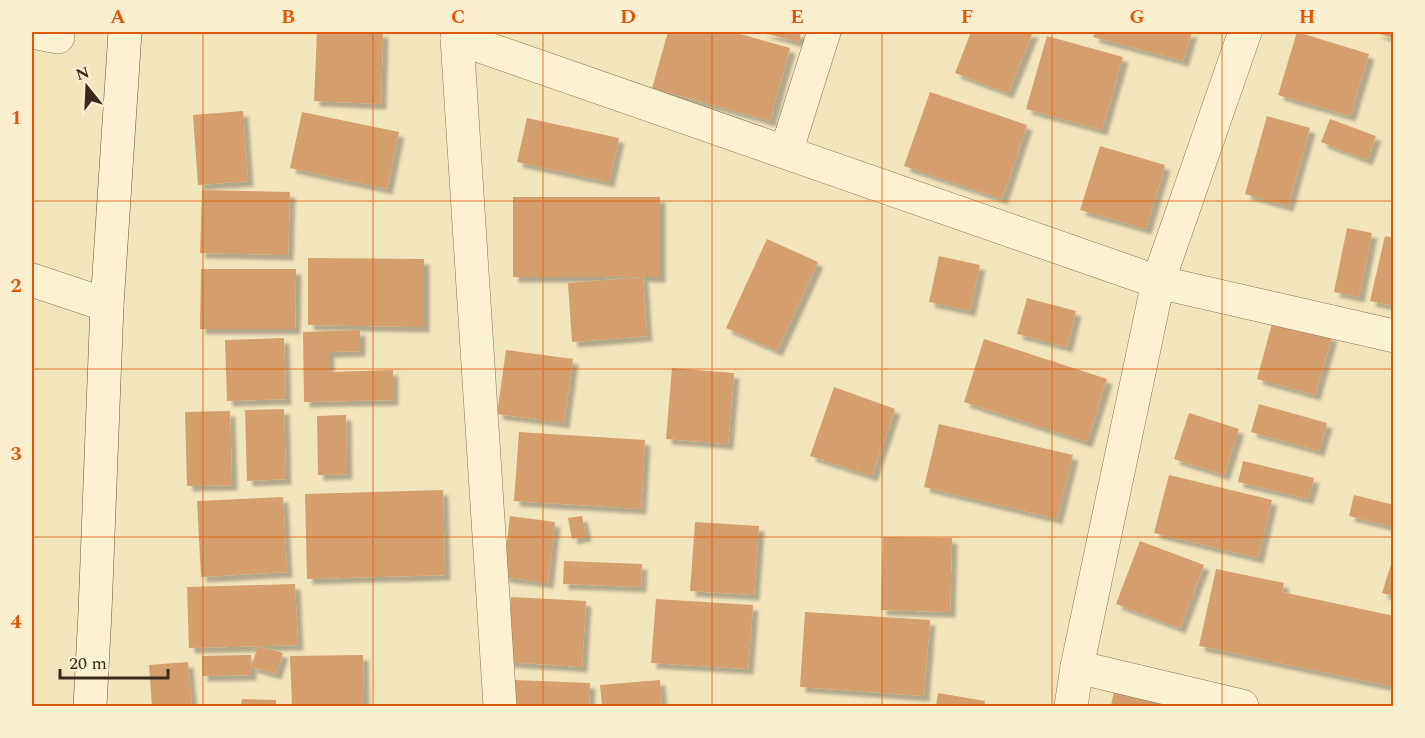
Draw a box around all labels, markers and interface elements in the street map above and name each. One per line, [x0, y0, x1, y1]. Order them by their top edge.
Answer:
text: A [110, 2, 126, 32]
text: B [281, 2, 295, 32]
text: C [451, 2, 465, 32]
text: D [620, 2, 636, 32]
text: E [790, 2, 804, 32]
text: F [961, 2, 973, 32]
text: G [1129, 2, 1145, 32]
text: H [1299, 2, 1315, 32]
north arrow [57, 57, 117, 117]
text: N [73, 60, 93, 87]
text: 1 [10, 103, 22, 133]
text: 2 [10, 271, 22, 301]
text: 3 [10, 439, 22, 469]
text: 4 [10, 607, 22, 637]
scale bar [60, 642, 168, 680]
text: 20 m [69, 650, 107, 677]

